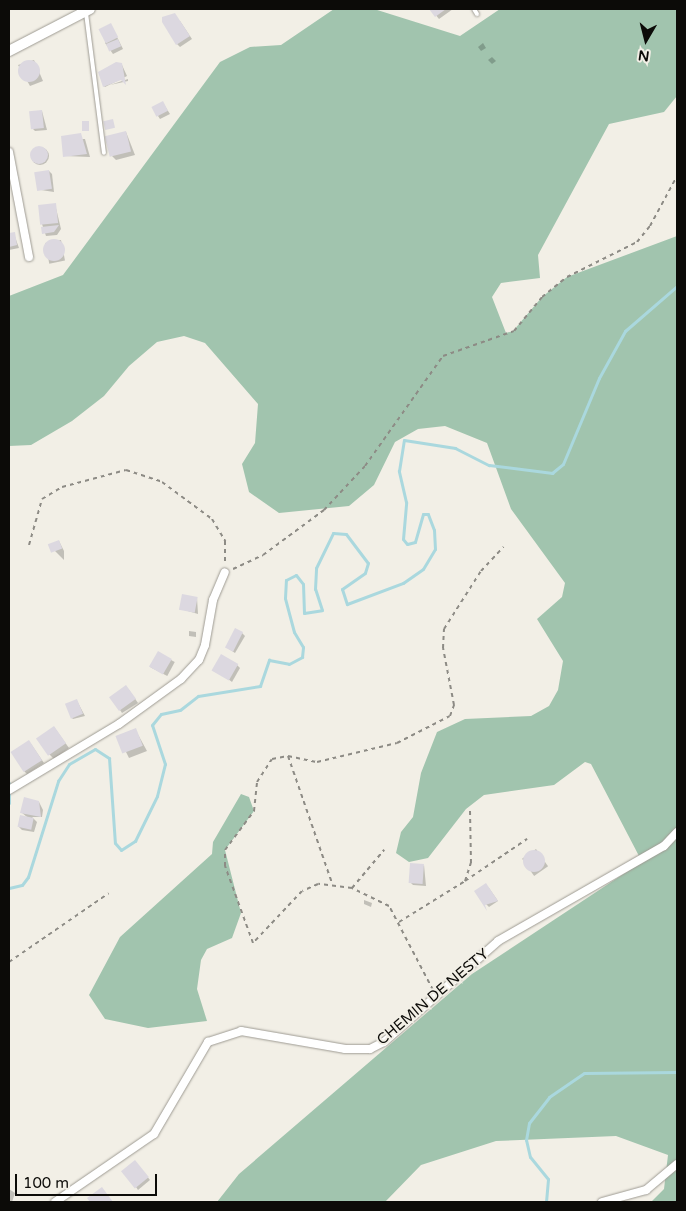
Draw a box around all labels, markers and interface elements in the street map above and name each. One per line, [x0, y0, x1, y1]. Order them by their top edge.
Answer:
north arrow [621, 15, 671, 65]
text: N [637, 46, 651, 65]
street label: CHEMIN DE NESTY [373, 945, 493, 1049]
scale bar [18, 1164, 160, 1196]
text: 100 m [23, 1174, 69, 1192]

